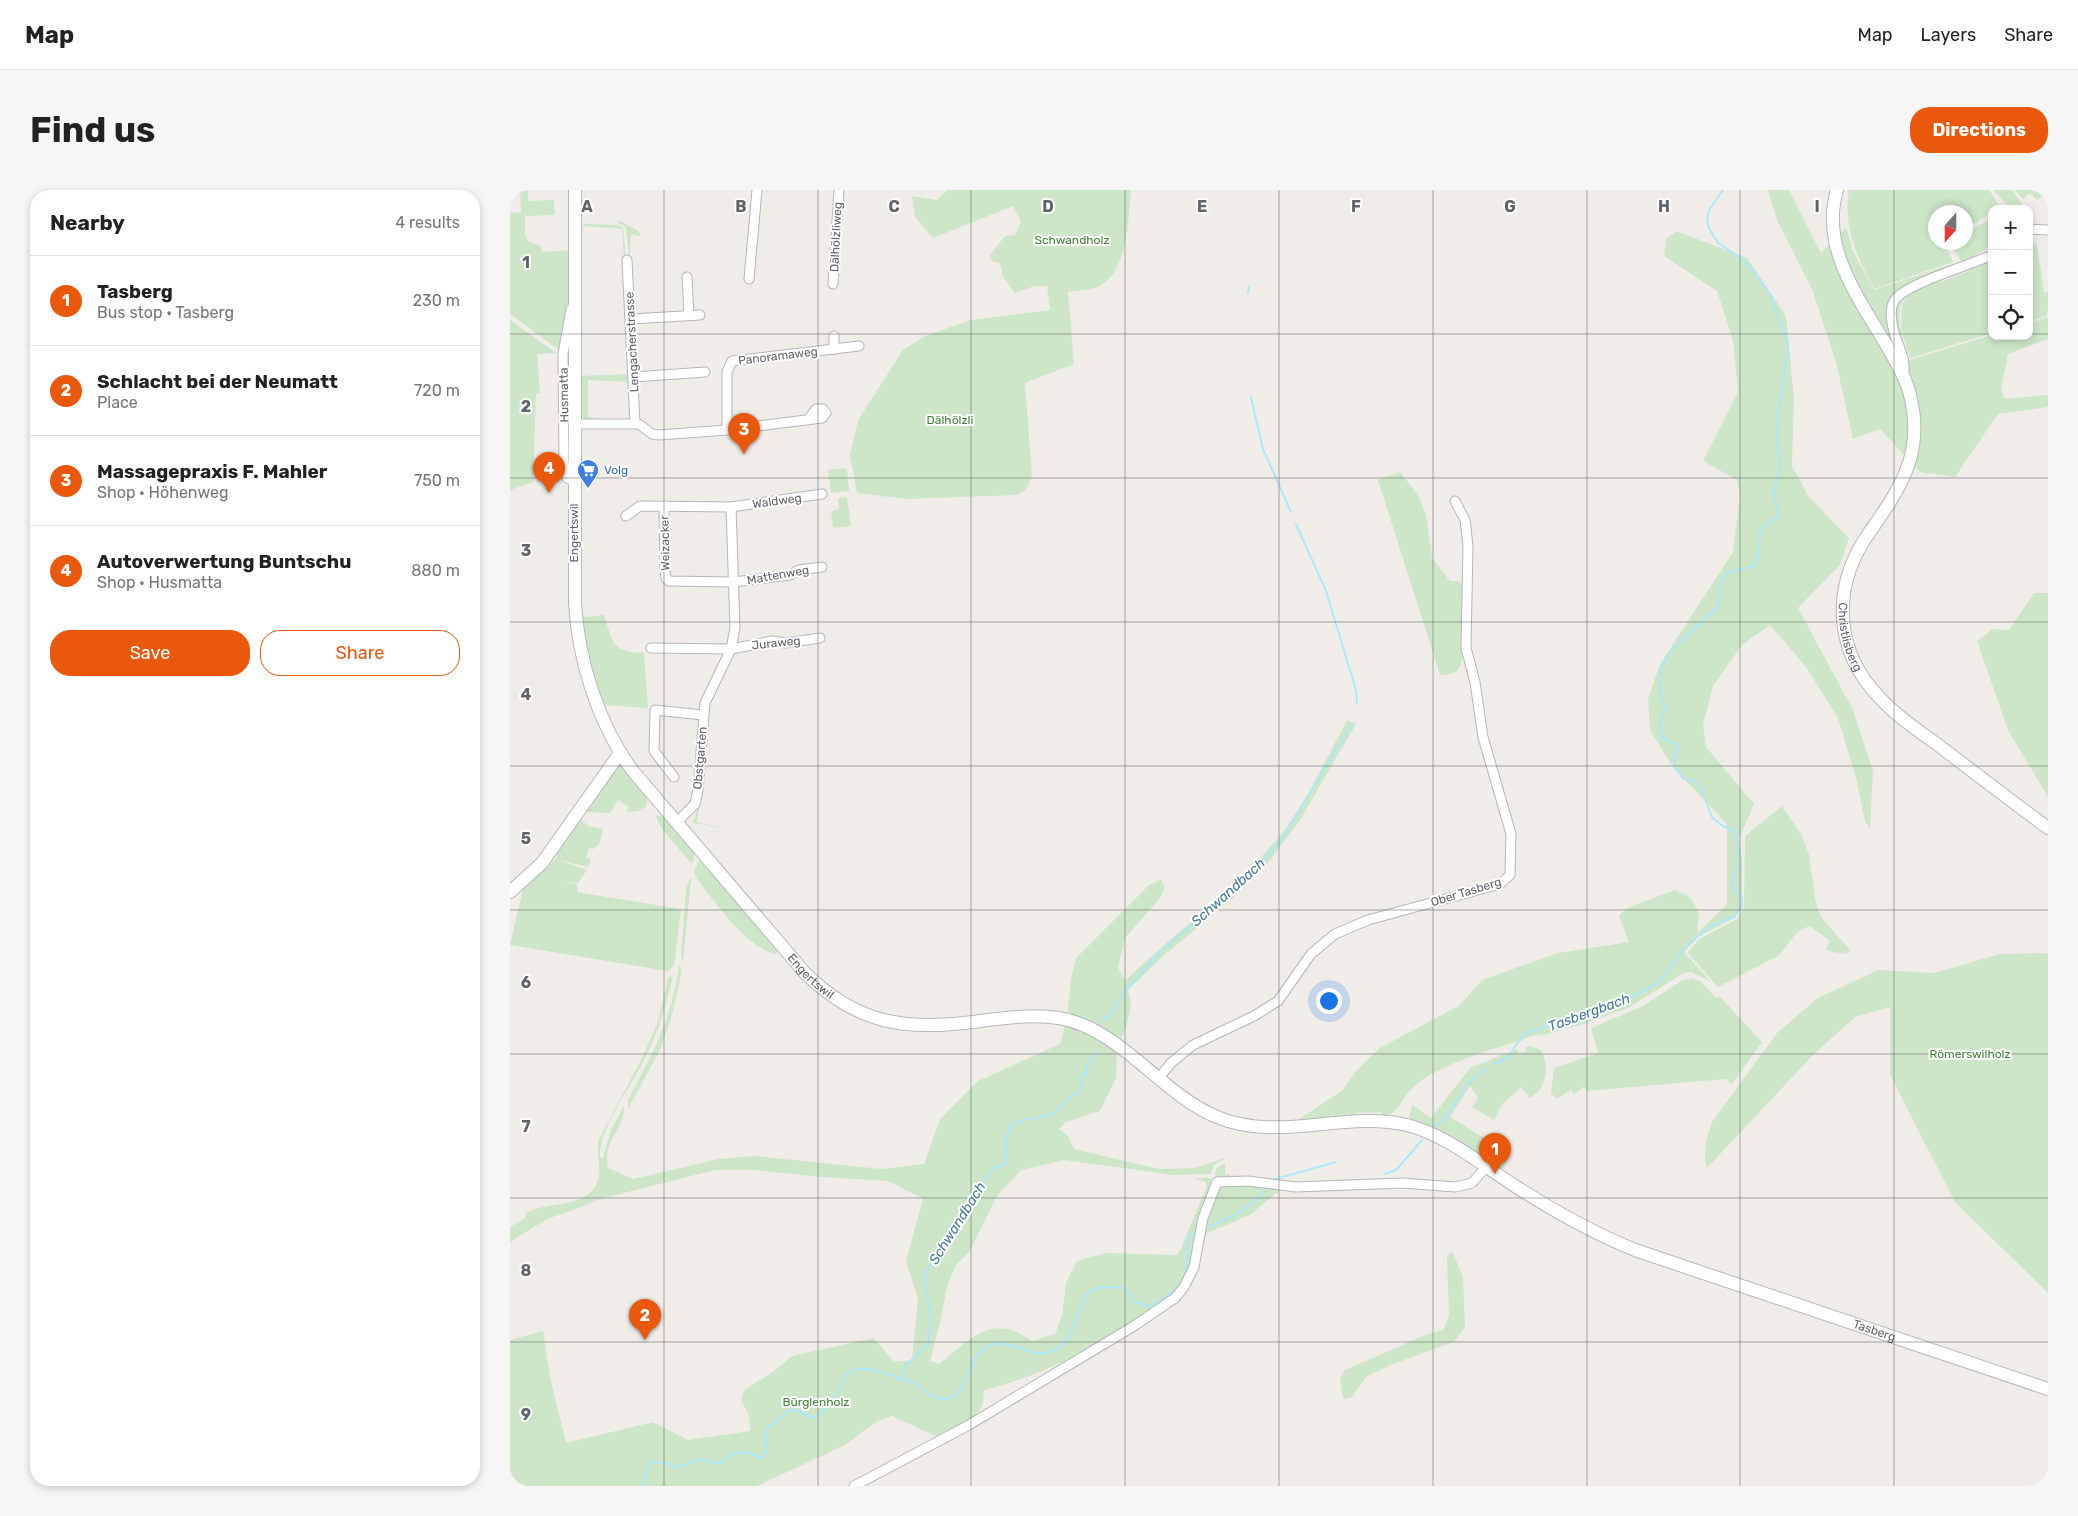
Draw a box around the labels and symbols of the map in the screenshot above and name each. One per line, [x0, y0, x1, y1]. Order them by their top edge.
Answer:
text: A [581, 197, 593, 216]
text: B [735, 197, 747, 216]
text: C [888, 197, 900, 216]
text: D [1042, 197, 1054, 216]
text: E [1197, 197, 1207, 216]
text: F [1351, 197, 1361, 216]
text: G [1504, 197, 1516, 216]
text: H [1658, 197, 1670, 216]
text: I [1814, 197, 1820, 216]
street label: Dälhölzliweg [827, 202, 845, 272]
north arrow [1928, 205, 1973, 250]
park label: Schwandholz [1034, 233, 1110, 247]
text: 1 [522, 253, 530, 272]
street label: Lengacherstrasse [622, 291, 642, 393]
street label: Panoramaweg [737, 344, 819, 368]
street label: Husmatta [557, 367, 571, 423]
text: 2 [521, 397, 531, 416]
pin: 3 [728, 413, 760, 454]
park label: Dälhölzli [927, 413, 974, 427]
pin: 4 [533, 452, 565, 493]
supermarket icon: Volg [576, 458, 600, 489]
place label: Volg [604, 463, 628, 477]
street label: Waldweg [752, 491, 802, 511]
street label: Engertswil [567, 503, 581, 563]
street label: Weizacker [658, 515, 672, 571]
text: 3 [521, 541, 531, 560]
street label: Mattenweg [746, 563, 810, 587]
street label: Christlisberg [1836, 602, 1865, 674]
street label: Juraweg [751, 633, 801, 653]
text: 4 [521, 685, 532, 704]
street label: Obstgarten [690, 726, 710, 790]
text: 5 [521, 829, 531, 848]
water label: Schwandbach [1188, 855, 1269, 930]
street label: Ober Tasberg [1429, 875, 1503, 909]
street label: Engertswil [785, 951, 837, 1002]
text: 6 [521, 973, 531, 992]
your location [1316, 988, 1342, 1014]
water label: Tasbergbach [1546, 990, 1632, 1035]
park label: Römerswilholz [1929, 1047, 2011, 1061]
text: 7 [521, 1117, 531, 1136]
pin: 1 [1479, 1133, 1511, 1174]
water label: Schwandbach [925, 1179, 989, 1268]
text: 8 [521, 1261, 532, 1280]
pin: 2 [629, 1299, 661, 1340]
street label: Tasberg [1851, 1317, 1898, 1344]
park label: Bürglenholz [783, 1395, 849, 1409]
text: 9 [521, 1405, 531, 1424]

